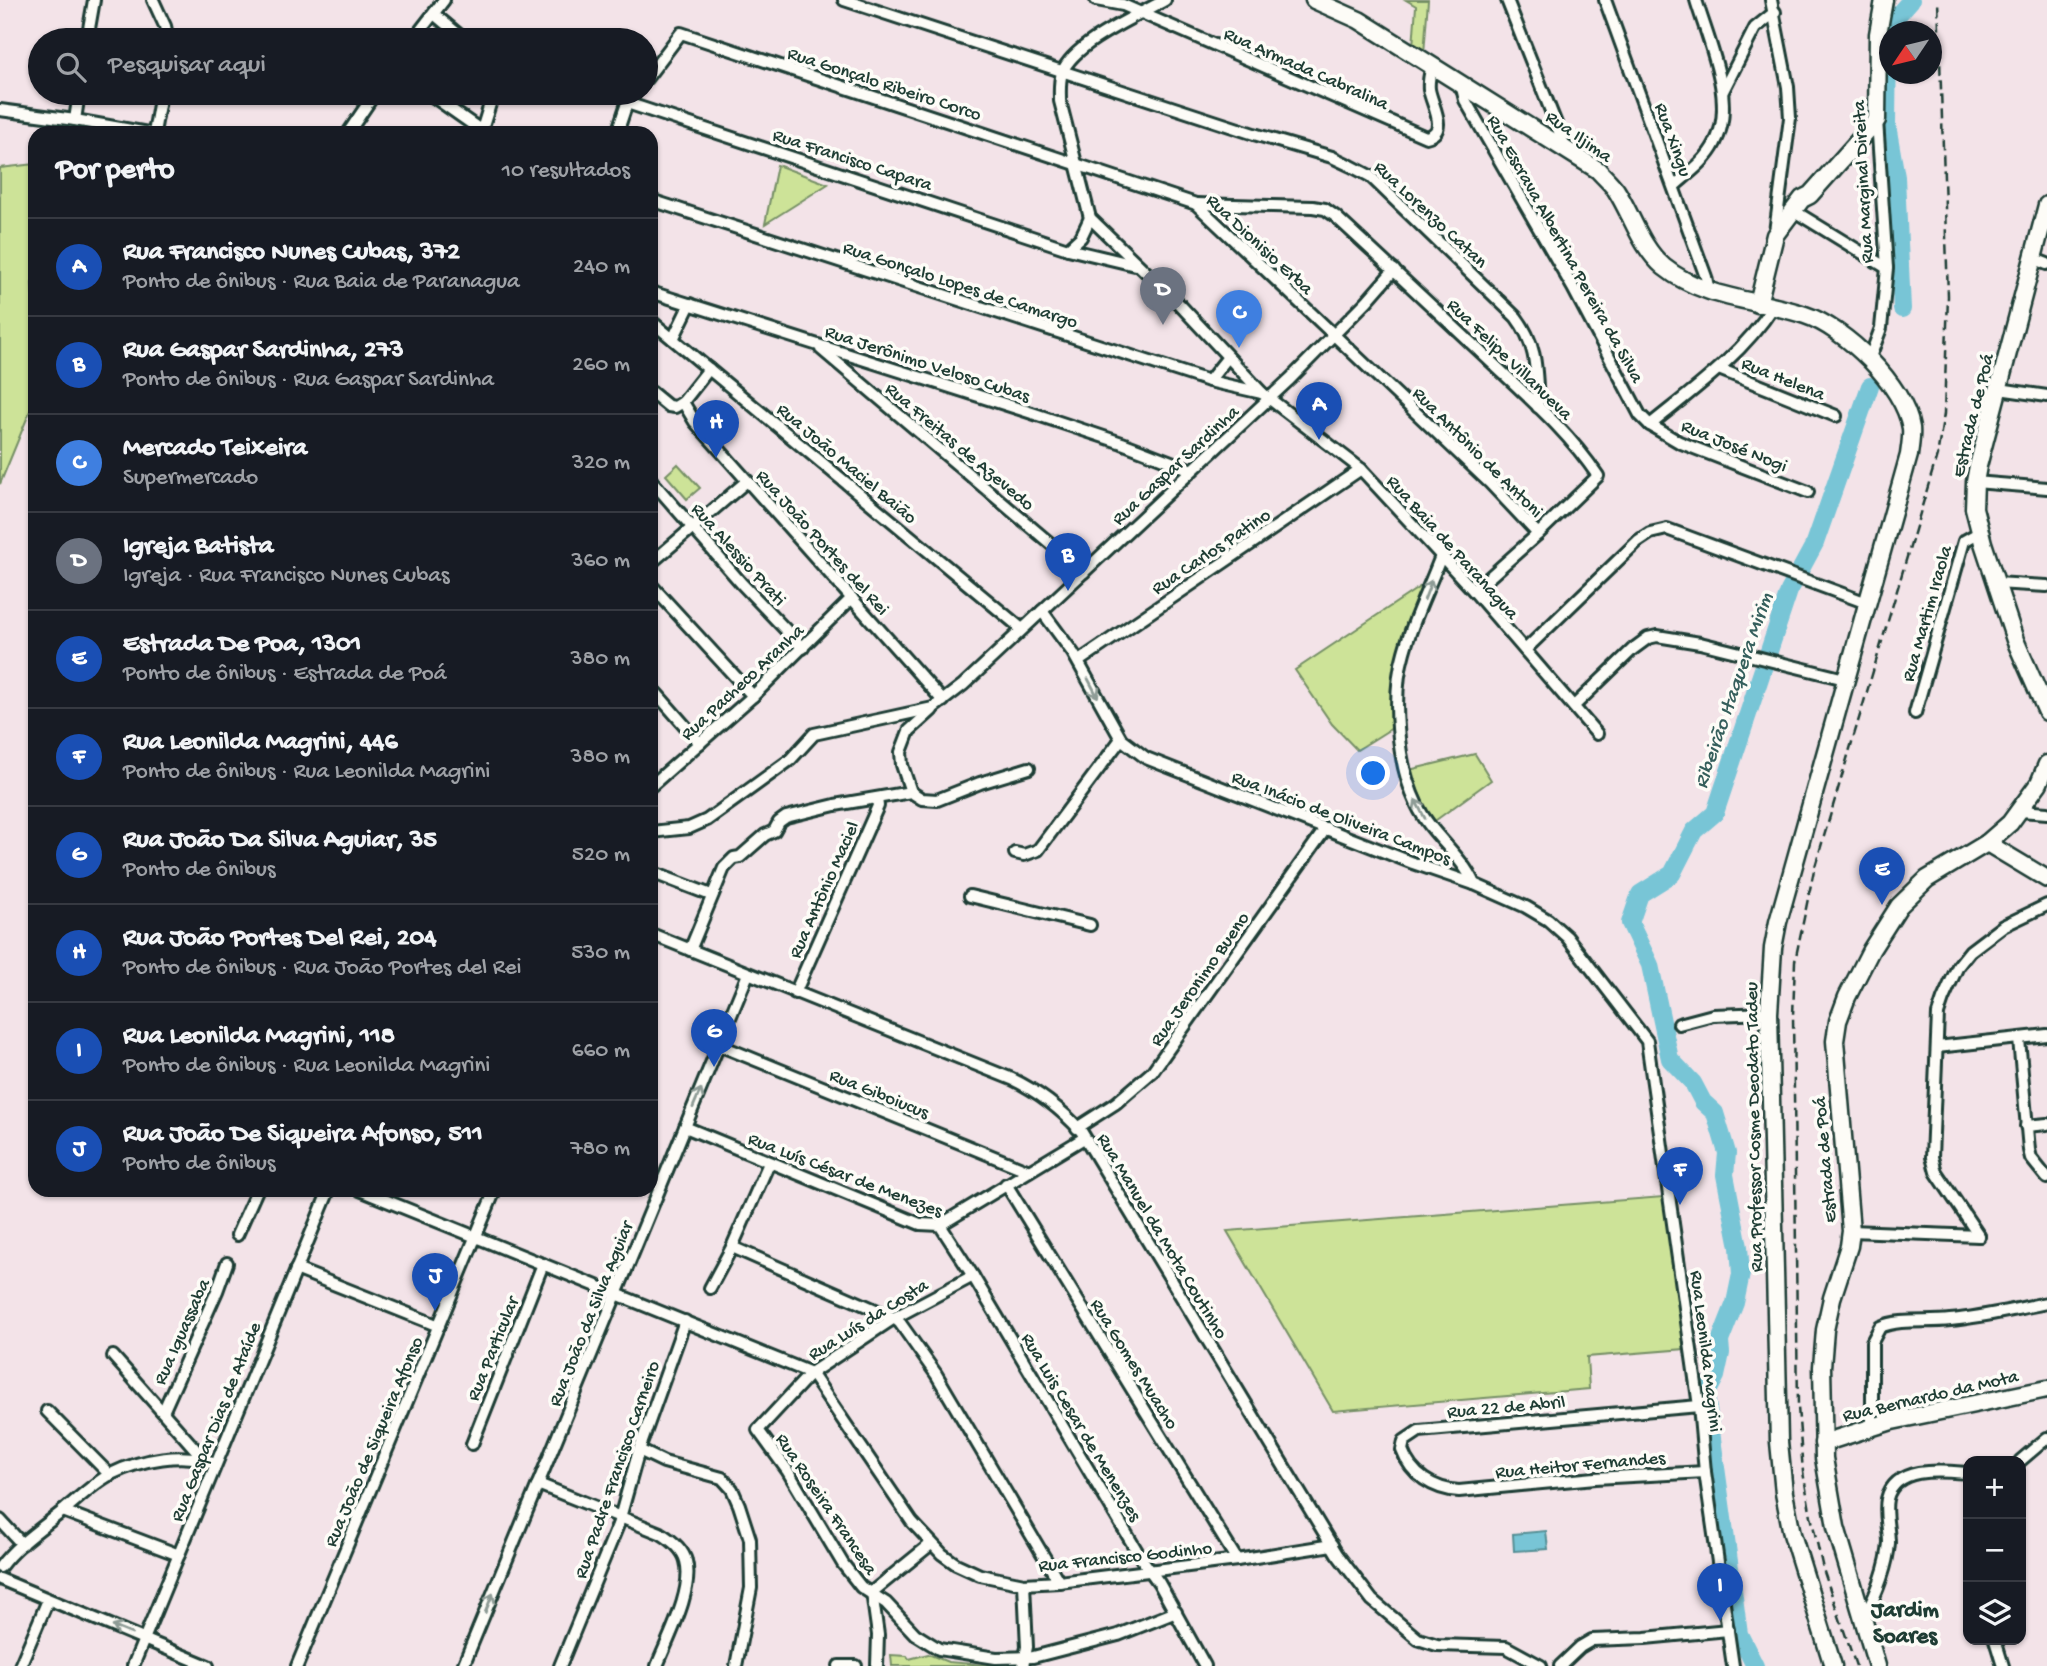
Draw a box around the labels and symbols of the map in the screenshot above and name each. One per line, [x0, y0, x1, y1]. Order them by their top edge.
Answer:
north arrow [1879, 21, 1942, 84]
street label: Rua Armada Cabralina [1220, 23, 1393, 118]
street label: Rua Gonçalo Ribeiro Corco [784, 43, 984, 128]
street label: Rua Marginal Direita [1849, 98, 1880, 264]
street label: Rua Xingu [1648, 100, 1696, 180]
street label: Rua Iljima [1540, 107, 1617, 170]
street label: Rua Escrava Albertina Pereira da Silva [1480, 112, 1648, 389]
street label: Rua Francisco Capara [769, 125, 936, 198]
street label: Rua Lorenzo Catan [1368, 157, 1491, 274]
street label: Rua Dionisio Erba [1200, 190, 1318, 302]
street label: Rua Gonçalo Lopes de Camargo [840, 237, 1080, 335]
pin: D [1140, 267, 1186, 325]
pin: C [1216, 290, 1262, 348]
street label: Rua Felipe Villanueva [1441, 295, 1577, 427]
street label: Rua Jerônimo Veloso Cubas [822, 321, 1033, 410]
street label: Estrada de Poá [1948, 350, 2001, 480]
street label: Rua Helena [1738, 353, 1829, 408]
street label: Rua Freitas de Azevedo [879, 378, 1038, 517]
pin: A [1296, 382, 1342, 440]
street label: Rua Antônio de Antoni [1406, 383, 1547, 524]
street label: Rua João Maciel Baião [771, 399, 921, 530]
pin: H [693, 400, 739, 458]
street label: Rua Gaspar Sardinha [1108, 401, 1246, 531]
street label: Rua José Nogi [1677, 416, 1790, 479]
street label: Rua João Portes del Rei [750, 466, 893, 621]
street label: Rua Baia de Paranagua [1380, 471, 1523, 627]
street label: Rua Alessio Prati [685, 499, 790, 612]
street label: Rua Carlos Patino [1148, 504, 1276, 601]
pin: B [1045, 533, 1091, 591]
street label: Rua Martim Iraola [1898, 542, 1959, 685]
one-way arrow [1423, 579, 1435, 601]
water label: Ribeirão Itaquera Mirim [1690, 590, 1781, 792]
street label: Rua Pacheco Aranha [677, 619, 811, 747]
one-way arrow [1086, 677, 1100, 698]
your location [1356, 756, 1390, 790]
street label: Rua Inácio de Oliveira Campos [1228, 767, 1454, 872]
one-way arrow [1413, 799, 1426, 820]
street label: Rua Antônio Maciel [785, 818, 866, 963]
pin: E [1859, 847, 1905, 905]
street label: Rua Jeronimo Bueno [1146, 908, 1256, 1052]
street label: Rua Professor Cosme Deodato Tadeu [1741, 982, 1770, 1272]
pin: G [691, 1009, 737, 1067]
street label: Rua Giboiucus [826, 1065, 933, 1126]
one-way arrow [691, 1088, 704, 1109]
street label: Estrada de Poá [1809, 1094, 1843, 1224]
street label: Rua Luís César de Menezes [744, 1128, 946, 1224]
street label: Rua Manuel da Mota Coutinho [1090, 1130, 1232, 1344]
pin: F [1657, 1147, 1703, 1205]
street label: Rua João da Silva Aguiar [545, 1216, 641, 1410]
pin: J [412, 1253, 458, 1311]
street label: Rua Leonilda Magrini [1683, 1269, 1726, 1434]
street label: Rua Iguassaba [150, 1274, 217, 1389]
street label: Rua Luís da Costa [805, 1274, 934, 1367]
street label: Rua Particular [463, 1292, 526, 1405]
street label: Rua Gomes Muacho [1084, 1295, 1183, 1435]
street label: Rua Gaspar Dias de Ataíde [167, 1319, 268, 1525]
street label: Rua Luis Cesar de Menenzes [1015, 1329, 1146, 1527]
street label: Rua João de Siqueira Afonso [321, 1334, 430, 1551]
street label: Rua Padre Francisco Carneiro [570, 1358, 666, 1582]
street label: Rua Bernardo da Mota [1841, 1366, 2022, 1429]
street label: Rua 22 de Abril [1446, 1392, 1566, 1425]
street label: Rua Roseira Francesa [769, 1430, 882, 1582]
street label: Rua Heitor Fernandes [1494, 1448, 1667, 1485]
street label: Rua Francisco Godinho [1037, 1538, 1213, 1579]
pin: I [1697, 1563, 1743, 1621]
one-way arrow [483, 1593, 496, 1614]
district label: Jardim Soares [1870, 1598, 1940, 1651]
one-way arrow [112, 1623, 133, 1636]

